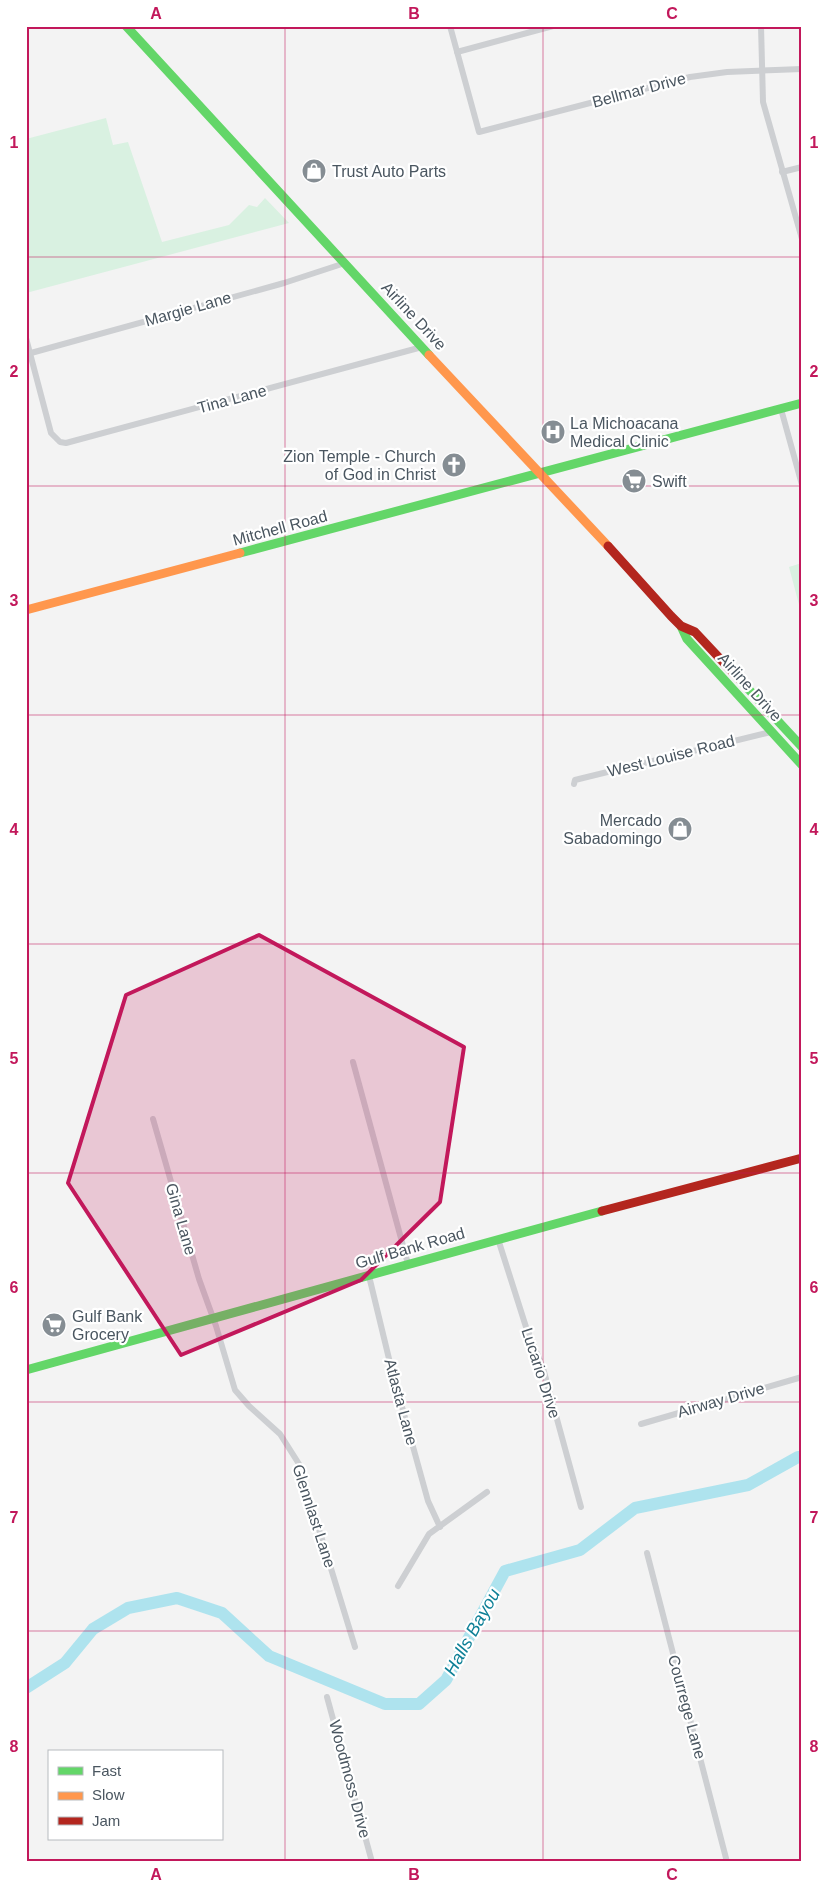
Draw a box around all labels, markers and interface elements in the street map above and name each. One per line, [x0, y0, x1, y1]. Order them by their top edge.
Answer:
text: A [150, 5, 162, 22]
text: B [408, 5, 420, 22]
text: C [666, 5, 678, 22]
street label: Bellmar Drive [590, 69, 688, 111]
text: 1 [10, 134, 19, 151]
text: 1 [810, 134, 819, 151]
shop icon: Trust Auto Parts [301, 158, 327, 184]
place label: Trust Auto Parts [332, 163, 446, 180]
street label: Airline Drive [378, 279, 450, 353]
street label: Margie Lane [143, 289, 233, 329]
text: 2 [10, 363, 19, 380]
text: 2 [810, 363, 819, 380]
street label: Tina Lane [196, 382, 268, 416]
place label: La Michoacana Medical Clinic [570, 415, 679, 450]
hospital icon: La Michoacana Medical Clinic [540, 419, 566, 445]
place label: Zion Temple - Church of God in Christ [283, 448, 437, 483]
church icon: Zion Temple - Church of God in Christ [441, 452, 467, 478]
supermarket icon: Swift [621, 468, 647, 494]
place label: Swift [652, 473, 687, 490]
street label: Mitchell Road [231, 507, 329, 549]
text: 3 [10, 592, 19, 609]
text: 3 [810, 592, 819, 609]
street label: Airline Drive [715, 649, 785, 725]
street label: West Louise Road [606, 732, 736, 780]
place label: Mercado Sabadomingo [563, 812, 662, 847]
shop icon: Mercado Sabadomingo [667, 816, 693, 842]
text: 4 [10, 821, 19, 838]
text: 4 [810, 821, 819, 838]
text: 5 [10, 1050, 19, 1067]
text: 5 [810, 1050, 819, 1067]
street label: Gina Lane [163, 1181, 199, 1257]
street label: Gulf Bank Road [353, 1224, 467, 1272]
text: 6 [10, 1279, 19, 1296]
text: 6 [810, 1279, 819, 1296]
place label: Gulf Bank Grocery [72, 1308, 143, 1343]
supermarket icon: Gulf Bank Grocery [41, 1312, 67, 1338]
street label: Lucario Drive [518, 1326, 564, 1421]
street label: Atlasta Lane [381, 1357, 421, 1447]
street label: Airway Drive [675, 1379, 767, 1421]
street label: Glennlast Lane [289, 1462, 339, 1570]
text: 7 [10, 1509, 19, 1526]
text: 7 [810, 1509, 819, 1526]
water label: Halls Bayou [440, 1585, 504, 1679]
street label: Courrege Lane [665, 1653, 709, 1761]
street label: Woodmoss Drive [326, 1718, 374, 1840]
text: 8 [10, 1738, 19, 1755]
text: 8 [810, 1738, 819, 1755]
legend [48, 1750, 222, 1840]
text: Fast [92, 1762, 122, 1779]
text: Slow [92, 1786, 125, 1803]
text: Jam [92, 1812, 120, 1829]
text: A [150, 1866, 162, 1883]
text: B [408, 1866, 420, 1883]
text: C [666, 1866, 678, 1883]

